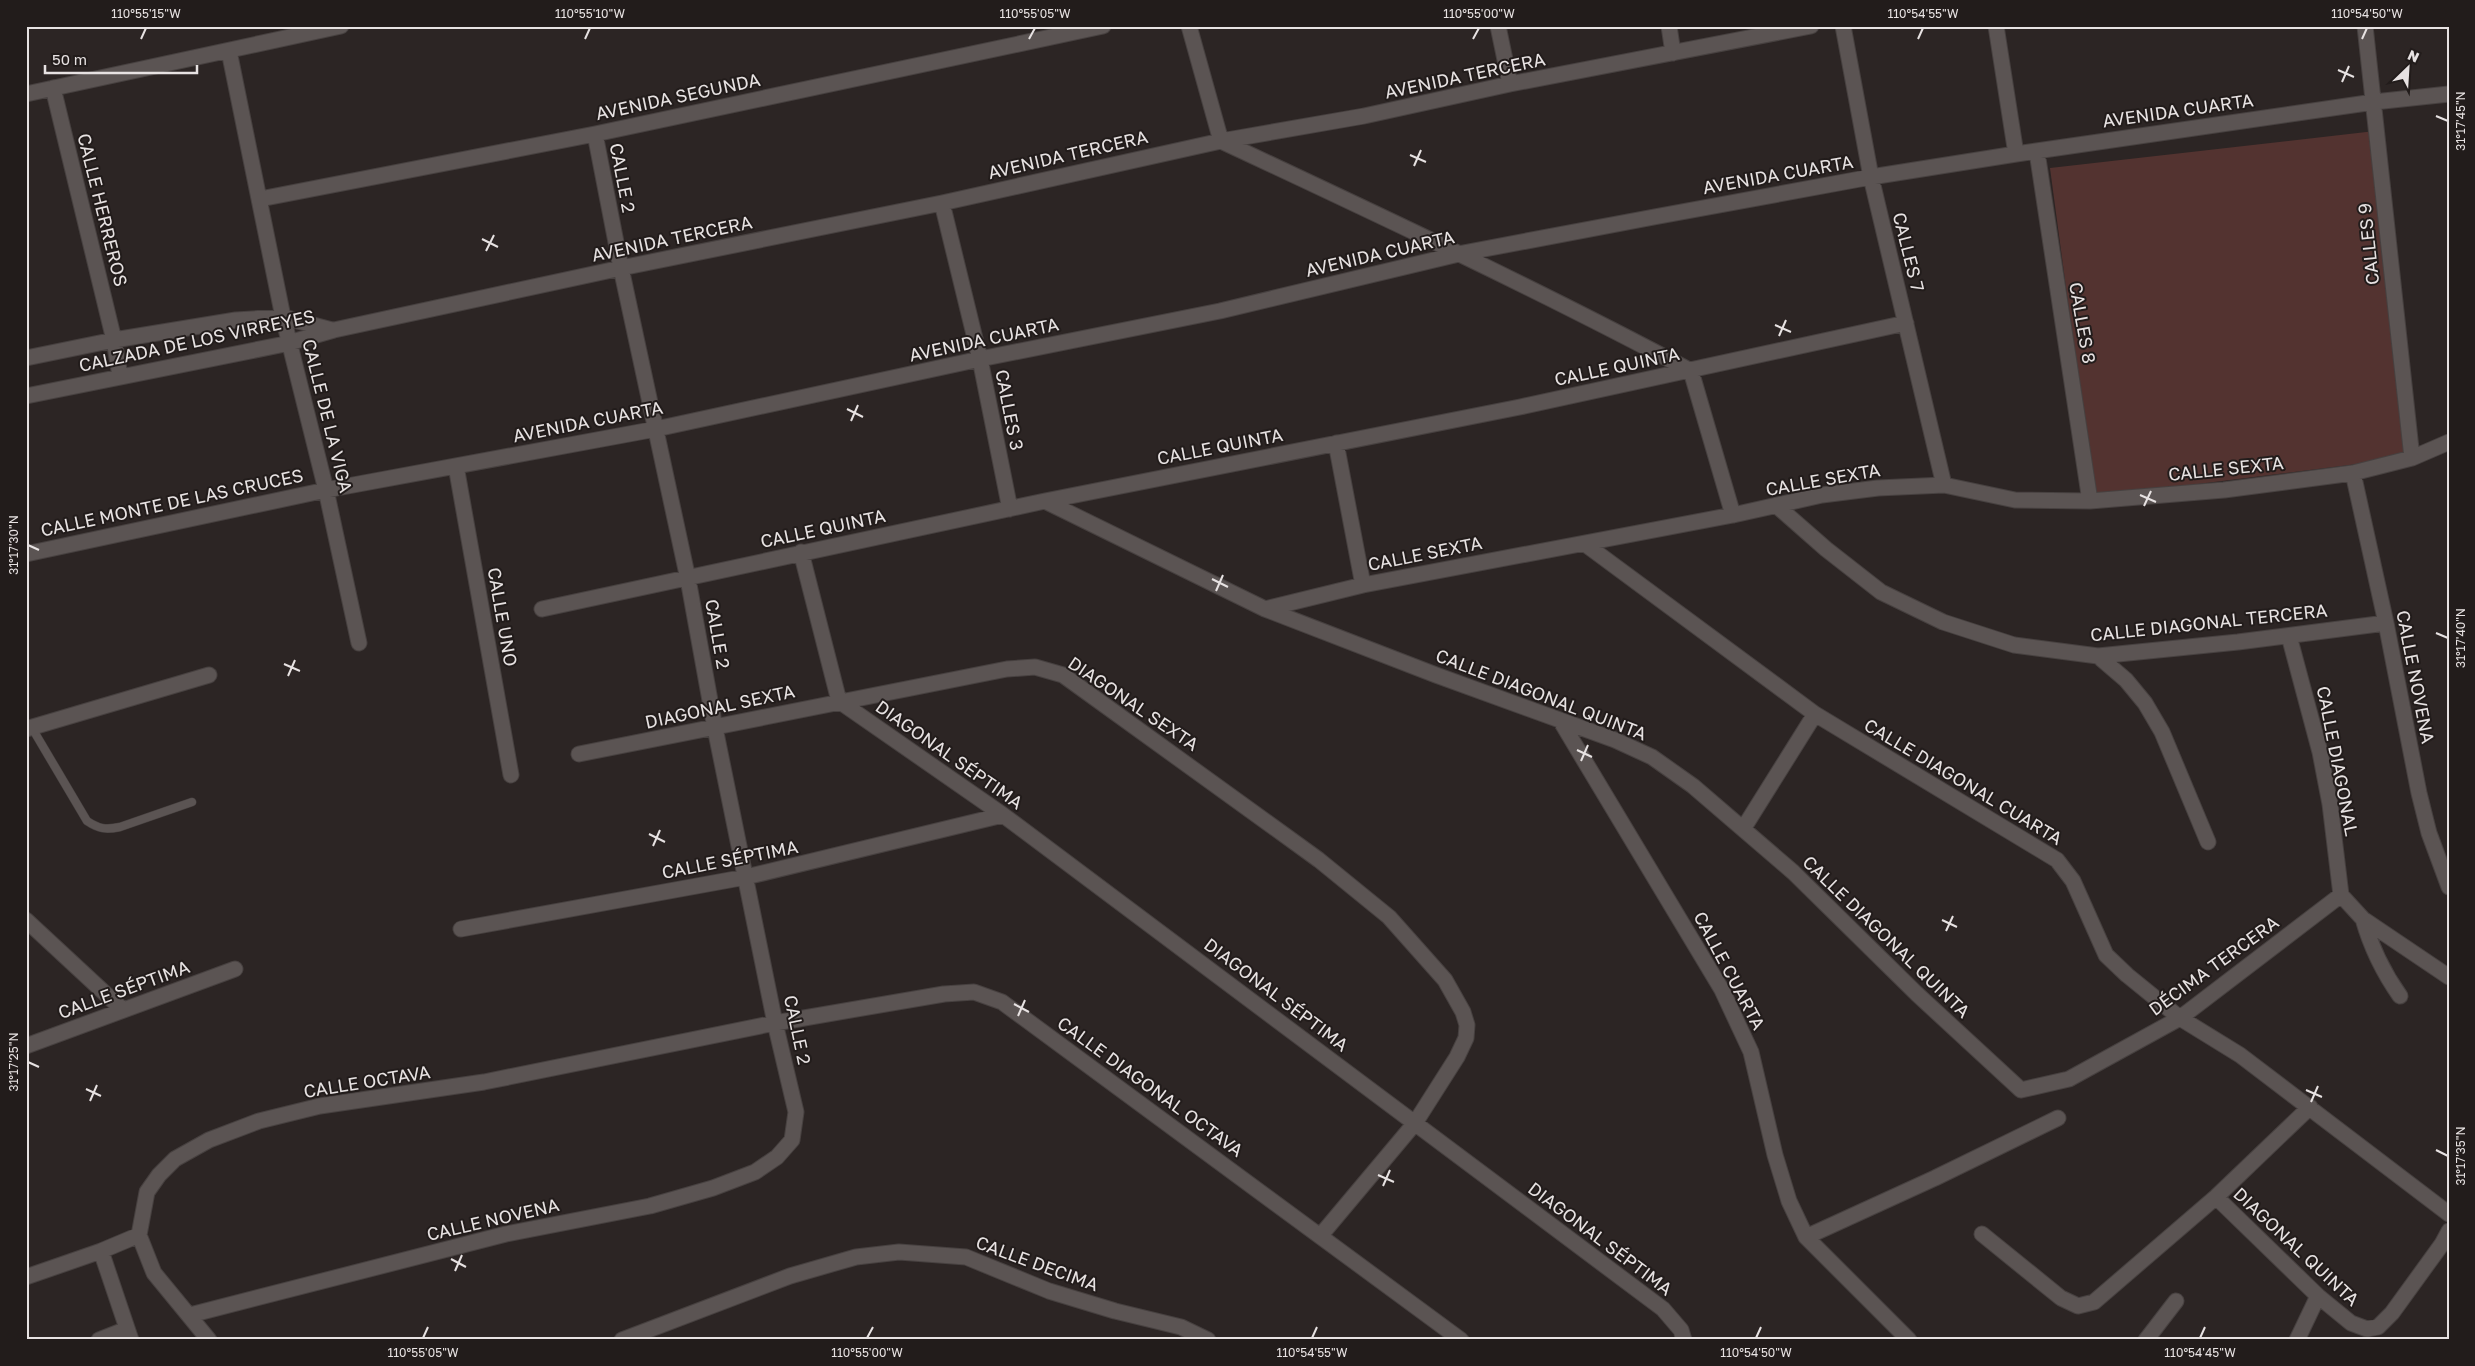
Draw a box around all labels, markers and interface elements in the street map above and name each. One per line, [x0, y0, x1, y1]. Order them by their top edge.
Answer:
text: 110°55'15"W [111, 6, 181, 21]
text: 110°55'10"W [555, 6, 625, 21]
text: 110°55'05"W [999, 6, 1071, 21]
text: 110°55'00"W [1443, 6, 1515, 21]
text: 110°54'55"W [1887, 6, 1959, 21]
text: 110°54'50"W [2331, 6, 2403, 21]
scale bar [45, 42, 198, 74]
north arrow [2382, 42, 2432, 92]
text: N [2405, 46, 2422, 66]
street label: AVENIDA TERCERA [1383, 47, 1547, 103]
text: 50 m [52, 50, 87, 68]
street label: AVENIDA SEGUNDA [593, 68, 762, 124]
street label: AVENIDA CUARTA [2101, 89, 2255, 132]
text: 31°17'45"N [2453, 91, 2468, 151]
street label: AVENIDA TERCERA [986, 125, 1150, 183]
street label: CALLE HERREROS [73, 131, 133, 289]
street label: CALLE 2 [605, 141, 640, 214]
street label: AVENIDA CUARTA [1701, 150, 1855, 198]
street label: CALLES 9 [2353, 202, 2383, 286]
street label: AVENIDA TERCERA [590, 210, 754, 266]
street label: CALLES 7 [1888, 210, 1929, 294]
street label: AVENIDA CUARTA [1303, 225, 1456, 281]
street label: CALLES 8 [2065, 280, 2101, 365]
street label: CALZADA DE LOS VIRREYES [77, 304, 317, 376]
street label: AVENIDA CUARTA [907, 312, 1061, 366]
street label: CALLE DE LA VIGA [298, 337, 358, 495]
street label: CALLE QUINTA [1552, 342, 1681, 390]
street label: CALLES 3 [991, 367, 1029, 452]
street label: AVENIDA CUARTA [511, 396, 665, 446]
street label: CALLE QUINTA [1155, 423, 1284, 469]
street label: CALLE SEXTA [2167, 451, 2285, 485]
street label: CALLE SEXTA [1764, 458, 1882, 500]
street label: CALLE MONTE DE LAS CRUCES [38, 463, 305, 541]
street label: CALLE QUINTA [758, 504, 887, 552]
text: 31°17'30"N [6, 515, 21, 575]
street label: CALLE SEXTA [1366, 531, 1484, 575]
street label: CALLE UNO [483, 566, 523, 668]
street label: CALLE 2 [701, 597, 735, 670]
street label: CALLE DIAGONAL TERCERA [2089, 599, 2329, 645]
street label: CALLE NOVENA [2392, 608, 2440, 745]
text: 31°17'40"N [2453, 608, 2468, 668]
street label: CALLE DIAGONAL QUINTA [1433, 644, 1650, 744]
street label: DIAGONAL SEXTA [1064, 651, 1203, 755]
street label: DIAGONAL SEXTA [643, 679, 797, 733]
street label: CALLE DIAGONAL [2313, 684, 2363, 837]
street label: DIAGONAL SÉPTIMA [872, 695, 1028, 813]
street label: CALLE DIAGONAL CUARTA [1861, 713, 2067, 849]
street label: CALLE SÉPTIMA [660, 835, 800, 883]
street label: CALLE DIAGONAL QUINTA [1798, 851, 1975, 1022]
street label: CALLE CUARTA [1689, 908, 1770, 1033]
street label: DÉCIMA TERCERA [2144, 911, 2283, 1020]
street label: DIAGONAL SÉPTIMA [1200, 933, 1353, 1056]
street label: CALLE SÉPTIMA [55, 955, 192, 1023]
street label: CALLE 2 [780, 993, 816, 1067]
street label: CALLE DIAGONAL OCTAVA [1053, 1011, 1248, 1161]
text: 31°17'25"N [6, 1032, 21, 1092]
street label: CALLE OCTAVA [302, 1060, 432, 1102]
text: 31°17'35"N [2453, 1126, 2468, 1186]
street label: DIAGONAL SÉPTIMA [1524, 1177, 1677, 1300]
street label: DIAGONAL QUINTA [2229, 1182, 2364, 1310]
street label: CALLE NOVENA [424, 1193, 561, 1245]
street label: CALLE DECIMA [973, 1231, 1102, 1295]
text: 110°55'05"W [387, 1345, 459, 1360]
text: 110°55'00"W [831, 1345, 903, 1360]
text: 110°54'55"W [1276, 1345, 1348, 1360]
text: 110°54'50"W [1720, 1345, 1792, 1360]
text: 110°54'45"W [2164, 1345, 2236, 1360]

